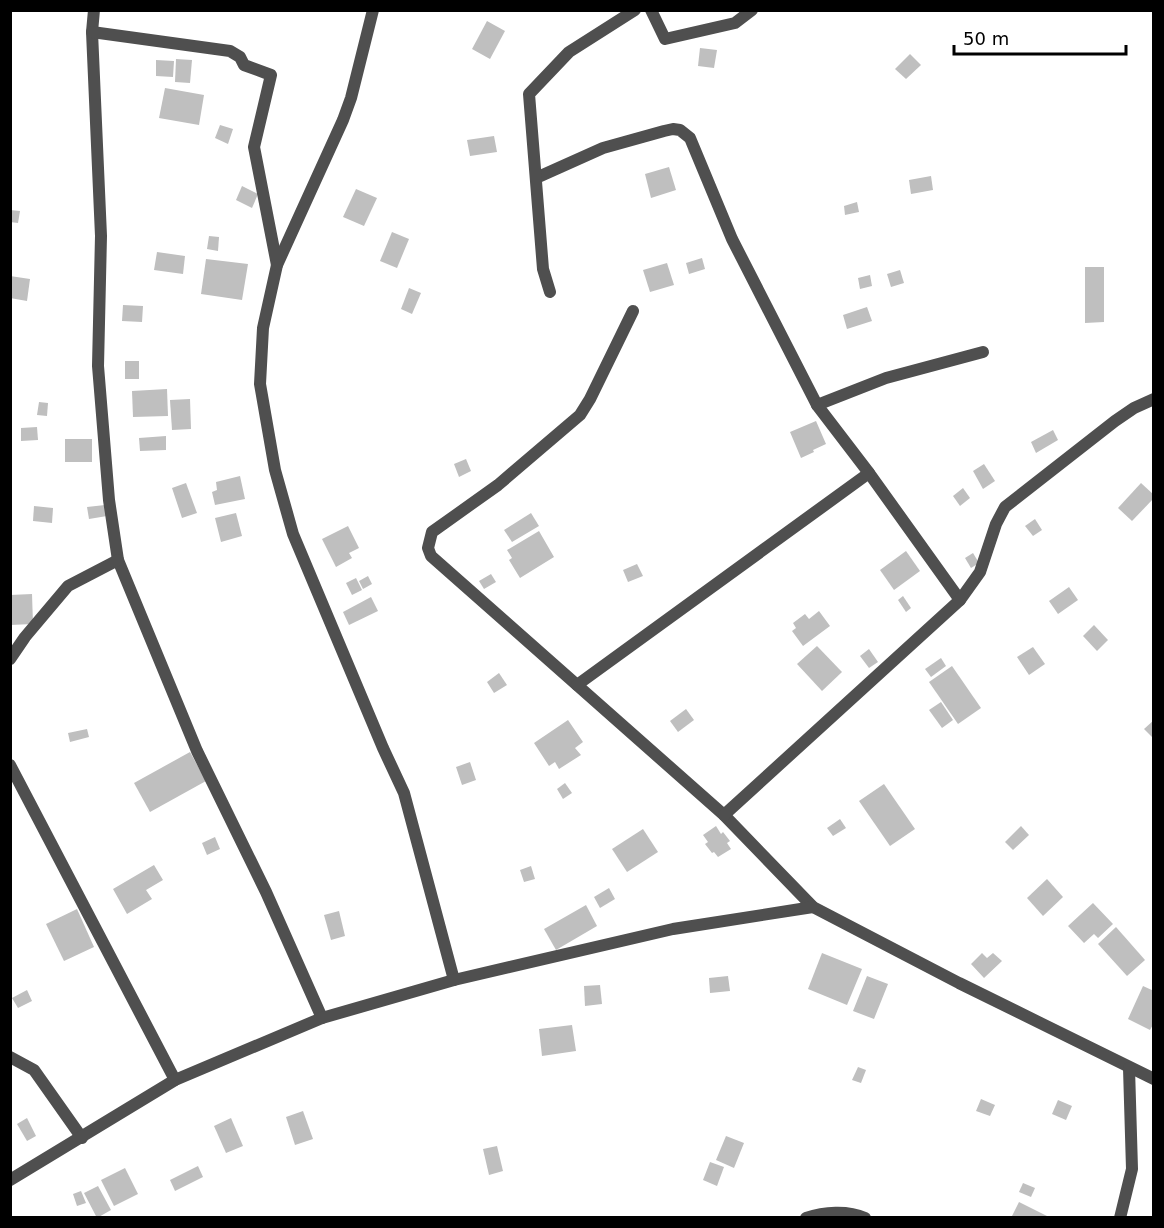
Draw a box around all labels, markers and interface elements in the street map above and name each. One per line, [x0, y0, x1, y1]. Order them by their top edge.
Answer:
scale bar [954, 18, 1126, 56]
text: 50 m [963, 28, 1009, 49]

